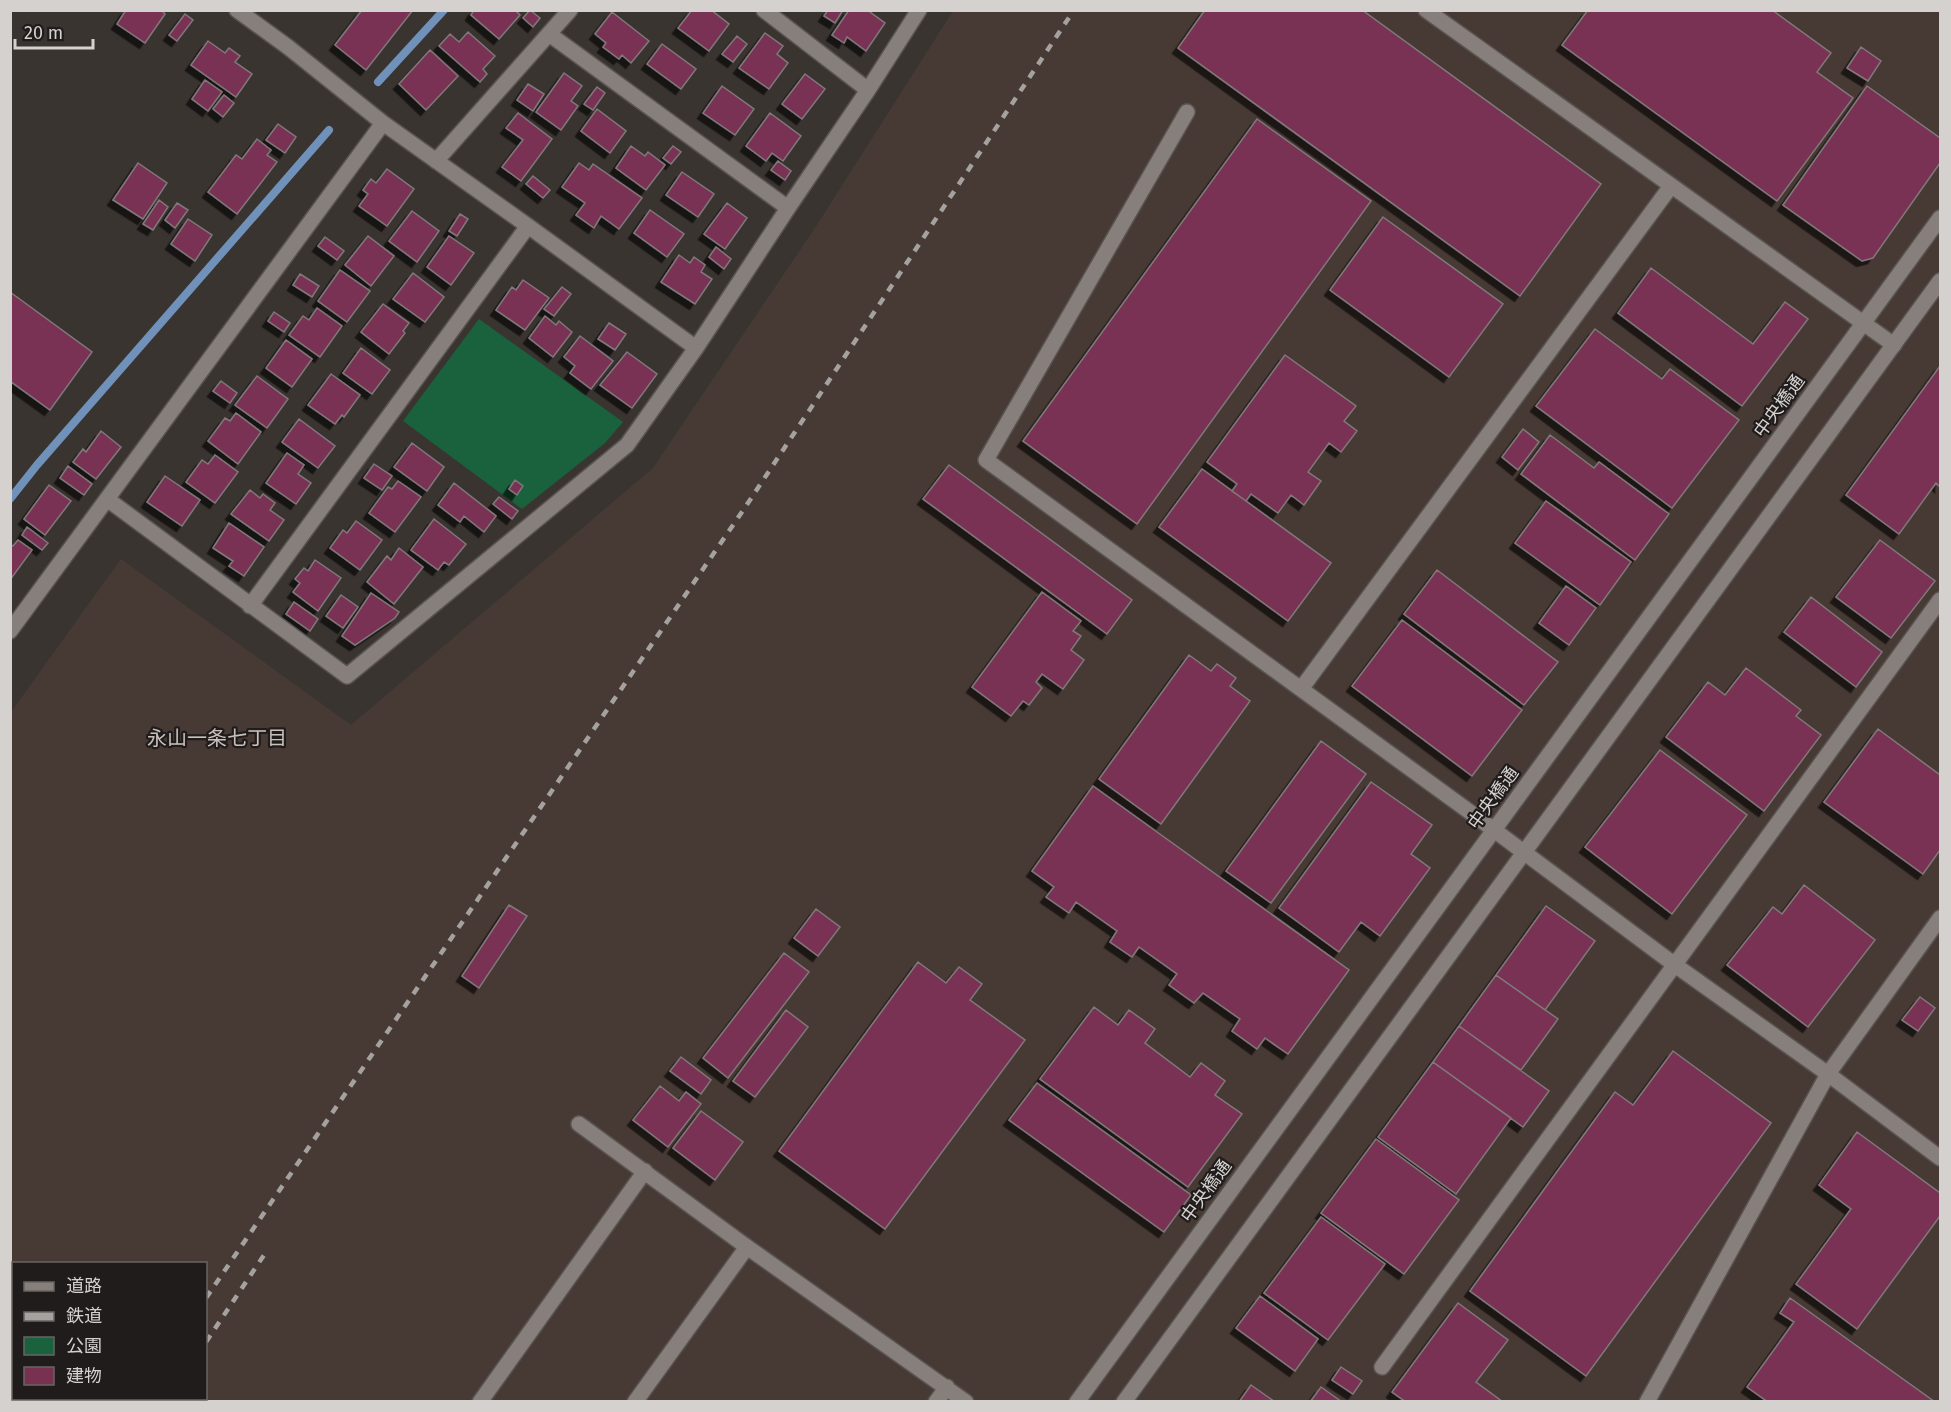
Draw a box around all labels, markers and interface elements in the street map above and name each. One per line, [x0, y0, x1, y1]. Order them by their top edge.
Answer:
scale bar [15, 12, 93, 50]
text: 20 m [24, 22, 63, 44]
street label: 中央橋通 [1749, 370, 1809, 442]
district label: 永山一条七丁目 [147, 726, 287, 750]
street label: 中央橋通 [1463, 762, 1523, 834]
street label: 中央橋通 [1176, 1155, 1236, 1227]
legend [12, 1262, 207, 1400]
text: 道路 [66, 1275, 102, 1297]
text: 鉄道 [66, 1305, 102, 1327]
text: 公園 [66, 1335, 102, 1357]
text: 建物 [66, 1365, 102, 1387]

